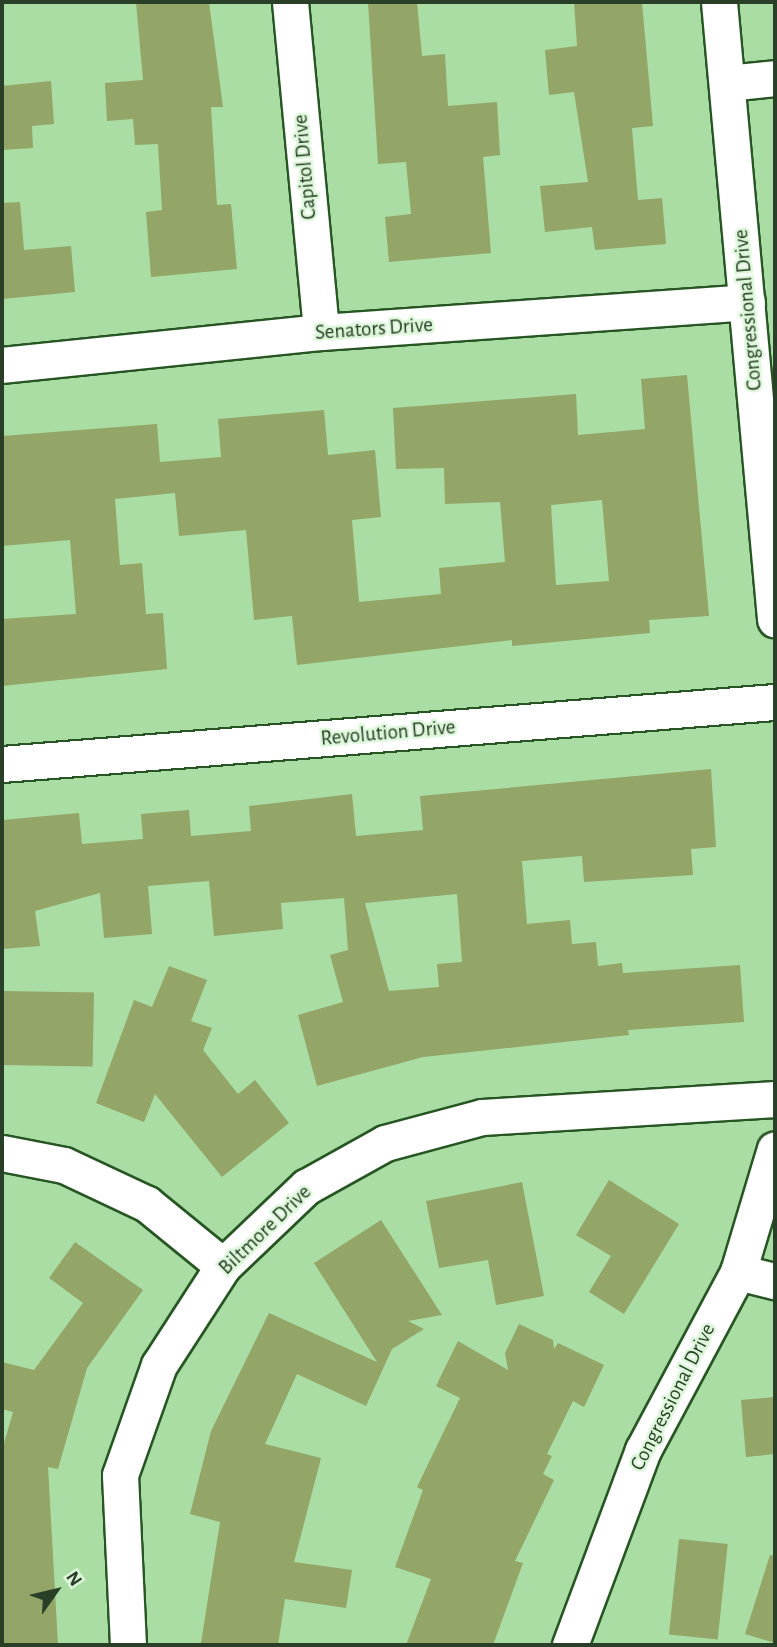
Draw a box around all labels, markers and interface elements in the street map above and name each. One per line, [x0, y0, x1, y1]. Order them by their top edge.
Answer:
street label: Capitol Drive [288, 113, 322, 221]
street label: Congressional Drive [728, 228, 768, 392]
street label: Senators Drive [314, 312, 434, 346]
street label: Revolution Drive [320, 715, 456, 751]
street label: Biltmore Drive [214, 1180, 316, 1280]
street label: Congressional Drive [625, 1319, 721, 1475]
north arrow [21, 1556, 91, 1626]
text: N [62, 1568, 85, 1590]

